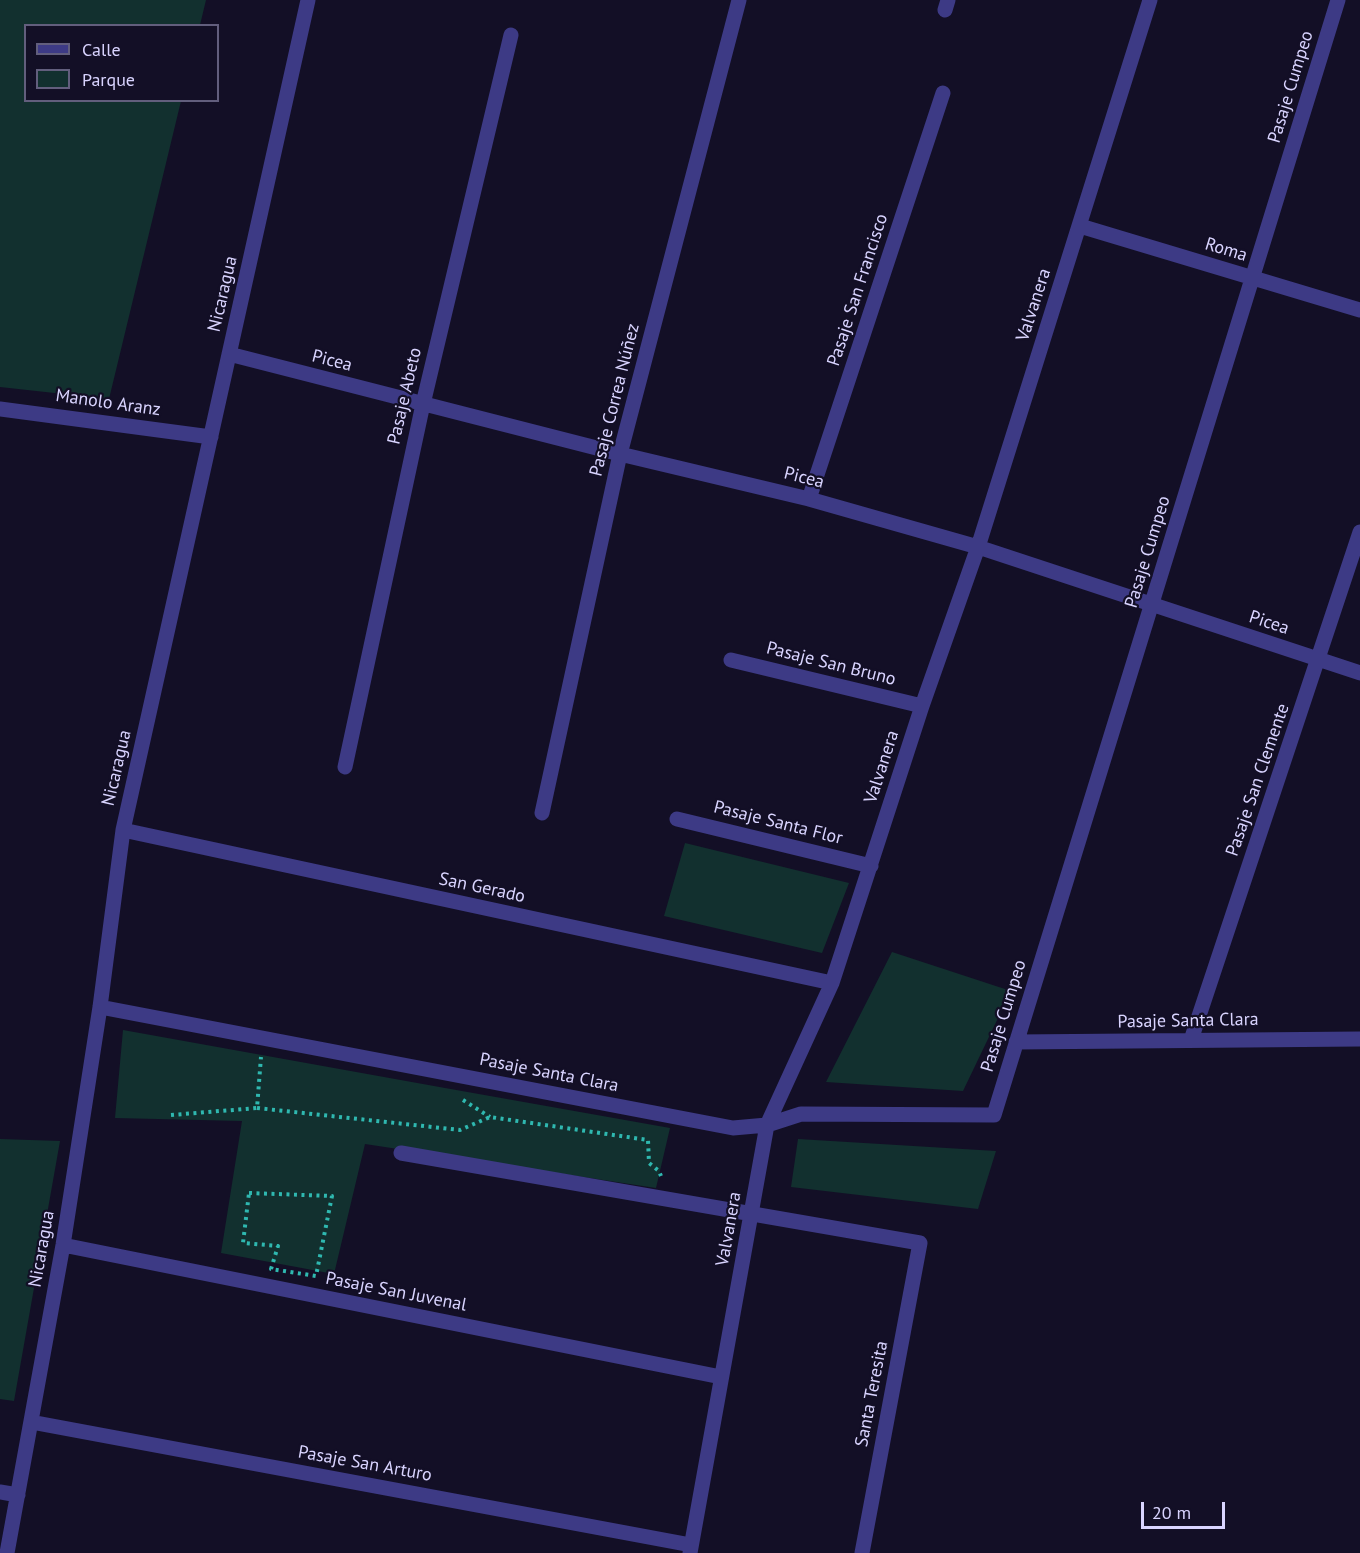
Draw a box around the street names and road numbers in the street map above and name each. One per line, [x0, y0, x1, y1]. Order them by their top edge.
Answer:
street label: Pasaje Cumpeo [1264, 28, 1318, 146]
street label: Pasaje San Francisco [823, 211, 893, 369]
street label: Roma [1202, 233, 1250, 267]
street label: Nicaragua [204, 254, 242, 334]
street label: Valvanera [1012, 266, 1056, 344]
street label: Pasaje Correa Núñez [586, 321, 644, 479]
street label: Picea [310, 346, 354, 376]
street label: Pasaje Abeto [383, 346, 427, 446]
street label: Manolo Aranz [54, 385, 162, 421]
street label: Picea [782, 463, 826, 493]
street label: Pasaje Cumpeo [1121, 493, 1175, 611]
street label: Picea [1246, 606, 1292, 640]
street label: Pasaje San Bruno [764, 637, 898, 691]
street label: Pasaje San Clemente [1222, 701, 1294, 859]
street label: Nicaragua [98, 728, 136, 808]
street label: Valvanera [860, 728, 904, 806]
street label: Pasaje Santa Flor [711, 797, 845, 849]
street label: San Gerado [437, 868, 527, 908]
street label: Pasaje Cumpeo [977, 957, 1031, 1075]
street label: Pasaje Santa Clara [1117, 1009, 1259, 1033]
street label: Pasaje Santa Clara [478, 1049, 620, 1097]
street label: Valvanera [712, 1190, 746, 1268]
street label: Nicaragua [25, 1209, 59, 1289]
street label: Pasaje San Juvenal [324, 1268, 468, 1316]
street label: Santa Teresita [851, 1339, 893, 1449]
street label: Pasaje San Arturo [296, 1442, 434, 1486]

